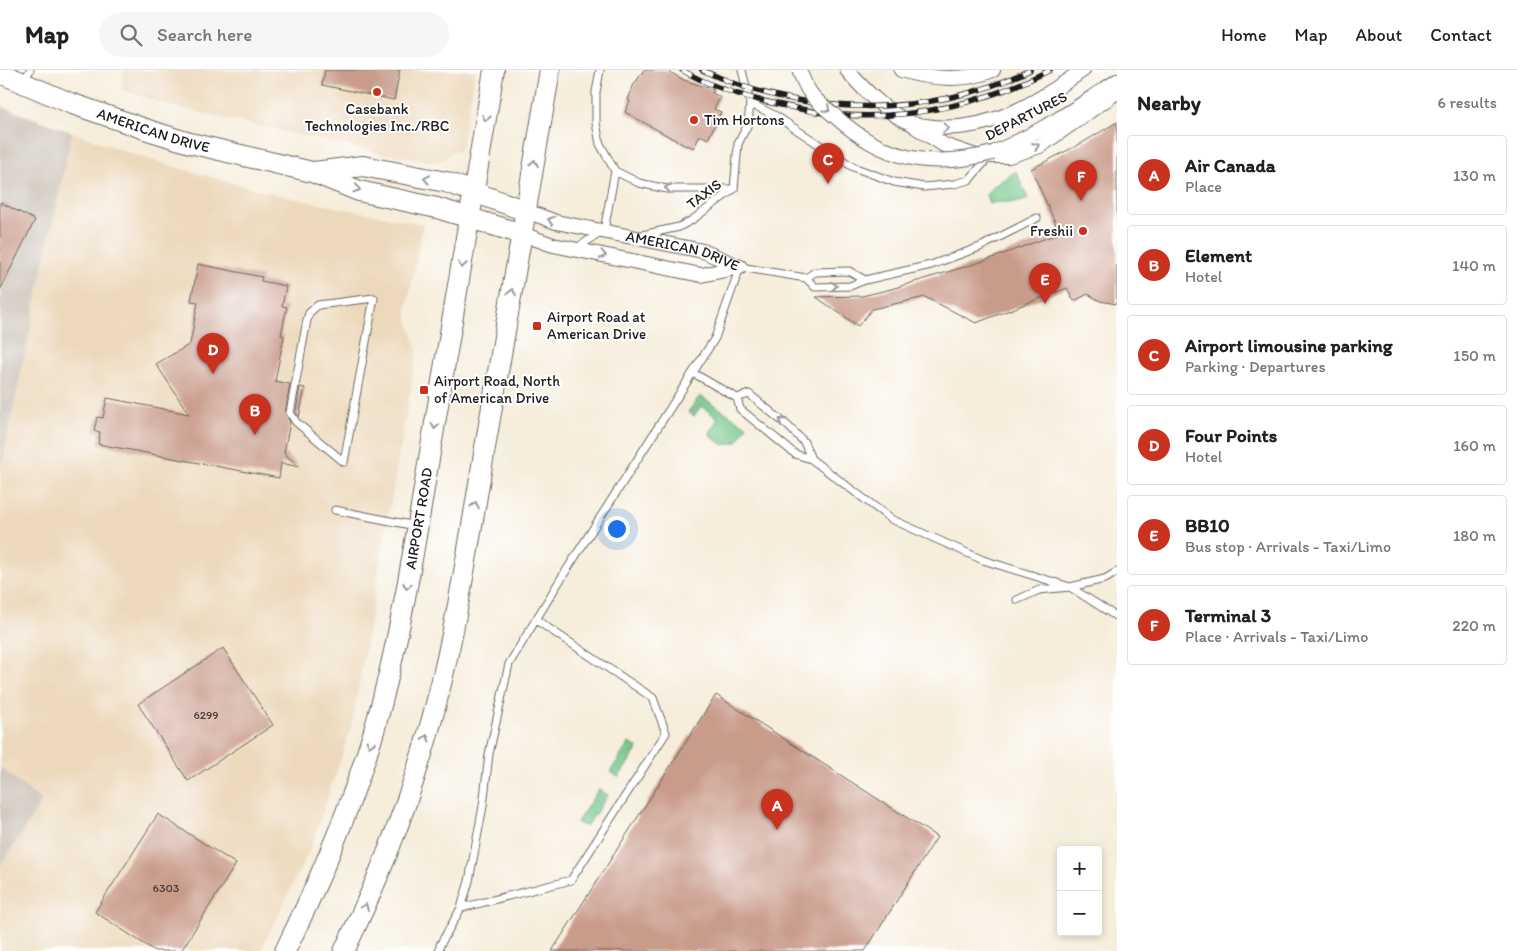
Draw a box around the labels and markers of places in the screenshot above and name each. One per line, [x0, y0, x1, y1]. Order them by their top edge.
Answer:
marker: Casebank Technologies Inc./RBC [371, 86, 383, 98]
place label: Casebank Technologies Inc./RBC [305, 100, 450, 135]
place label: Tim Hortons [704, 111, 785, 129]
marker: Tim Hortons [688, 114, 700, 126]
pin: C [812, 143, 844, 184]
pin: F [1065, 160, 1097, 201]
place label: Freshii [1030, 222, 1073, 240]
marker: Freshii [1077, 225, 1089, 237]
pin: E [1029, 263, 1061, 304]
place label: Airport Road at American Drive [547, 308, 646, 343]
marker: Airport Road at American Drive [531, 320, 543, 332]
pin: D [197, 333, 229, 374]
place label: Airport Road, North of American Drive [434, 372, 560, 407]
marker: Airport Road, North of American Drive [418, 384, 430, 396]
pin: B [239, 394, 271, 435]
pin: A [761, 789, 793, 830]

